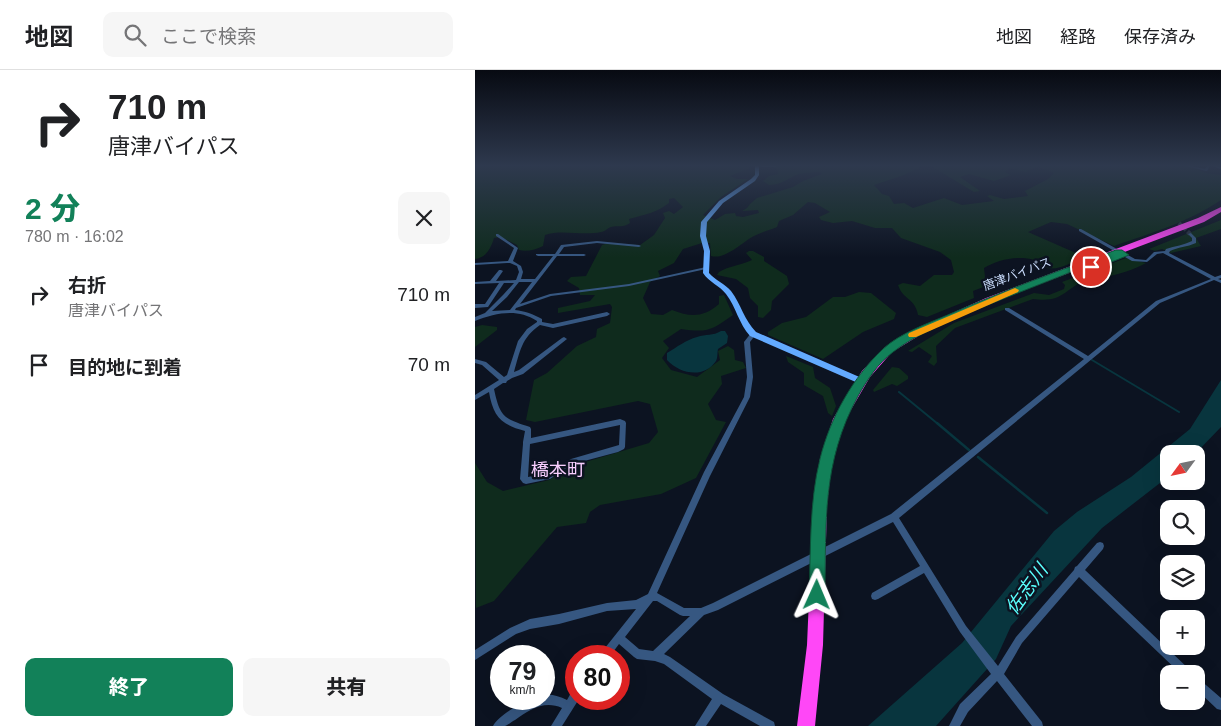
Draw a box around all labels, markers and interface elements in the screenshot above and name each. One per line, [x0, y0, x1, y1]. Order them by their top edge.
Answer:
search box [103, 12, 453, 57]
icon: search [121, 21, 149, 49]
text: 地図 [25, 23, 73, 50]
text: ここで検索 [161, 26, 256, 47]
text: 地図 [996, 27, 1032, 47]
text: 経路 [1060, 27, 1096, 47]
text: 保存済み [1124, 27, 1196, 47]
text: 710 m [108, 87, 207, 126]
icon: right [25, 90, 90, 155]
text: 唐津バイパス [108, 134, 240, 159]
text: 2 分 [25, 192, 80, 225]
button: close [398, 192, 450, 244]
text: 780 m · 16:02 [25, 228, 124, 245]
pin [1070, 246, 1112, 288]
icon: arrive [1077, 253, 1105, 281]
street label: 唐津バイパス [981, 255, 1053, 293]
text: 右折 [68, 275, 106, 296]
icon: right [25, 281, 53, 309]
text: 710 m [397, 284, 450, 305]
text: 唐津バイパス [68, 302, 164, 319]
icon: arrive [25, 351, 53, 379]
text: 70 m [408, 354, 450, 375]
text: 目的地に到着 [68, 357, 182, 378]
north arrow [1160, 445, 1205, 490]
map controls [1160, 445, 1205, 710]
district label: 橋本町 [531, 460, 585, 480]
button: search [1160, 500, 1205, 545]
button: layers [1160, 555, 1205, 600]
water label: 佐志川 [1001, 558, 1053, 619]
position arrow [790, 568, 842, 620]
button: + [1160, 610, 1205, 655]
speed limit sign: 80 [565, 645, 630, 710]
text: 79 [509, 657, 536, 685]
button: 終了 [25, 658, 233, 716]
button: 共有 [243, 658, 450, 716]
button: − [1160, 665, 1205, 710]
text: km/h [509, 683, 536, 697]

